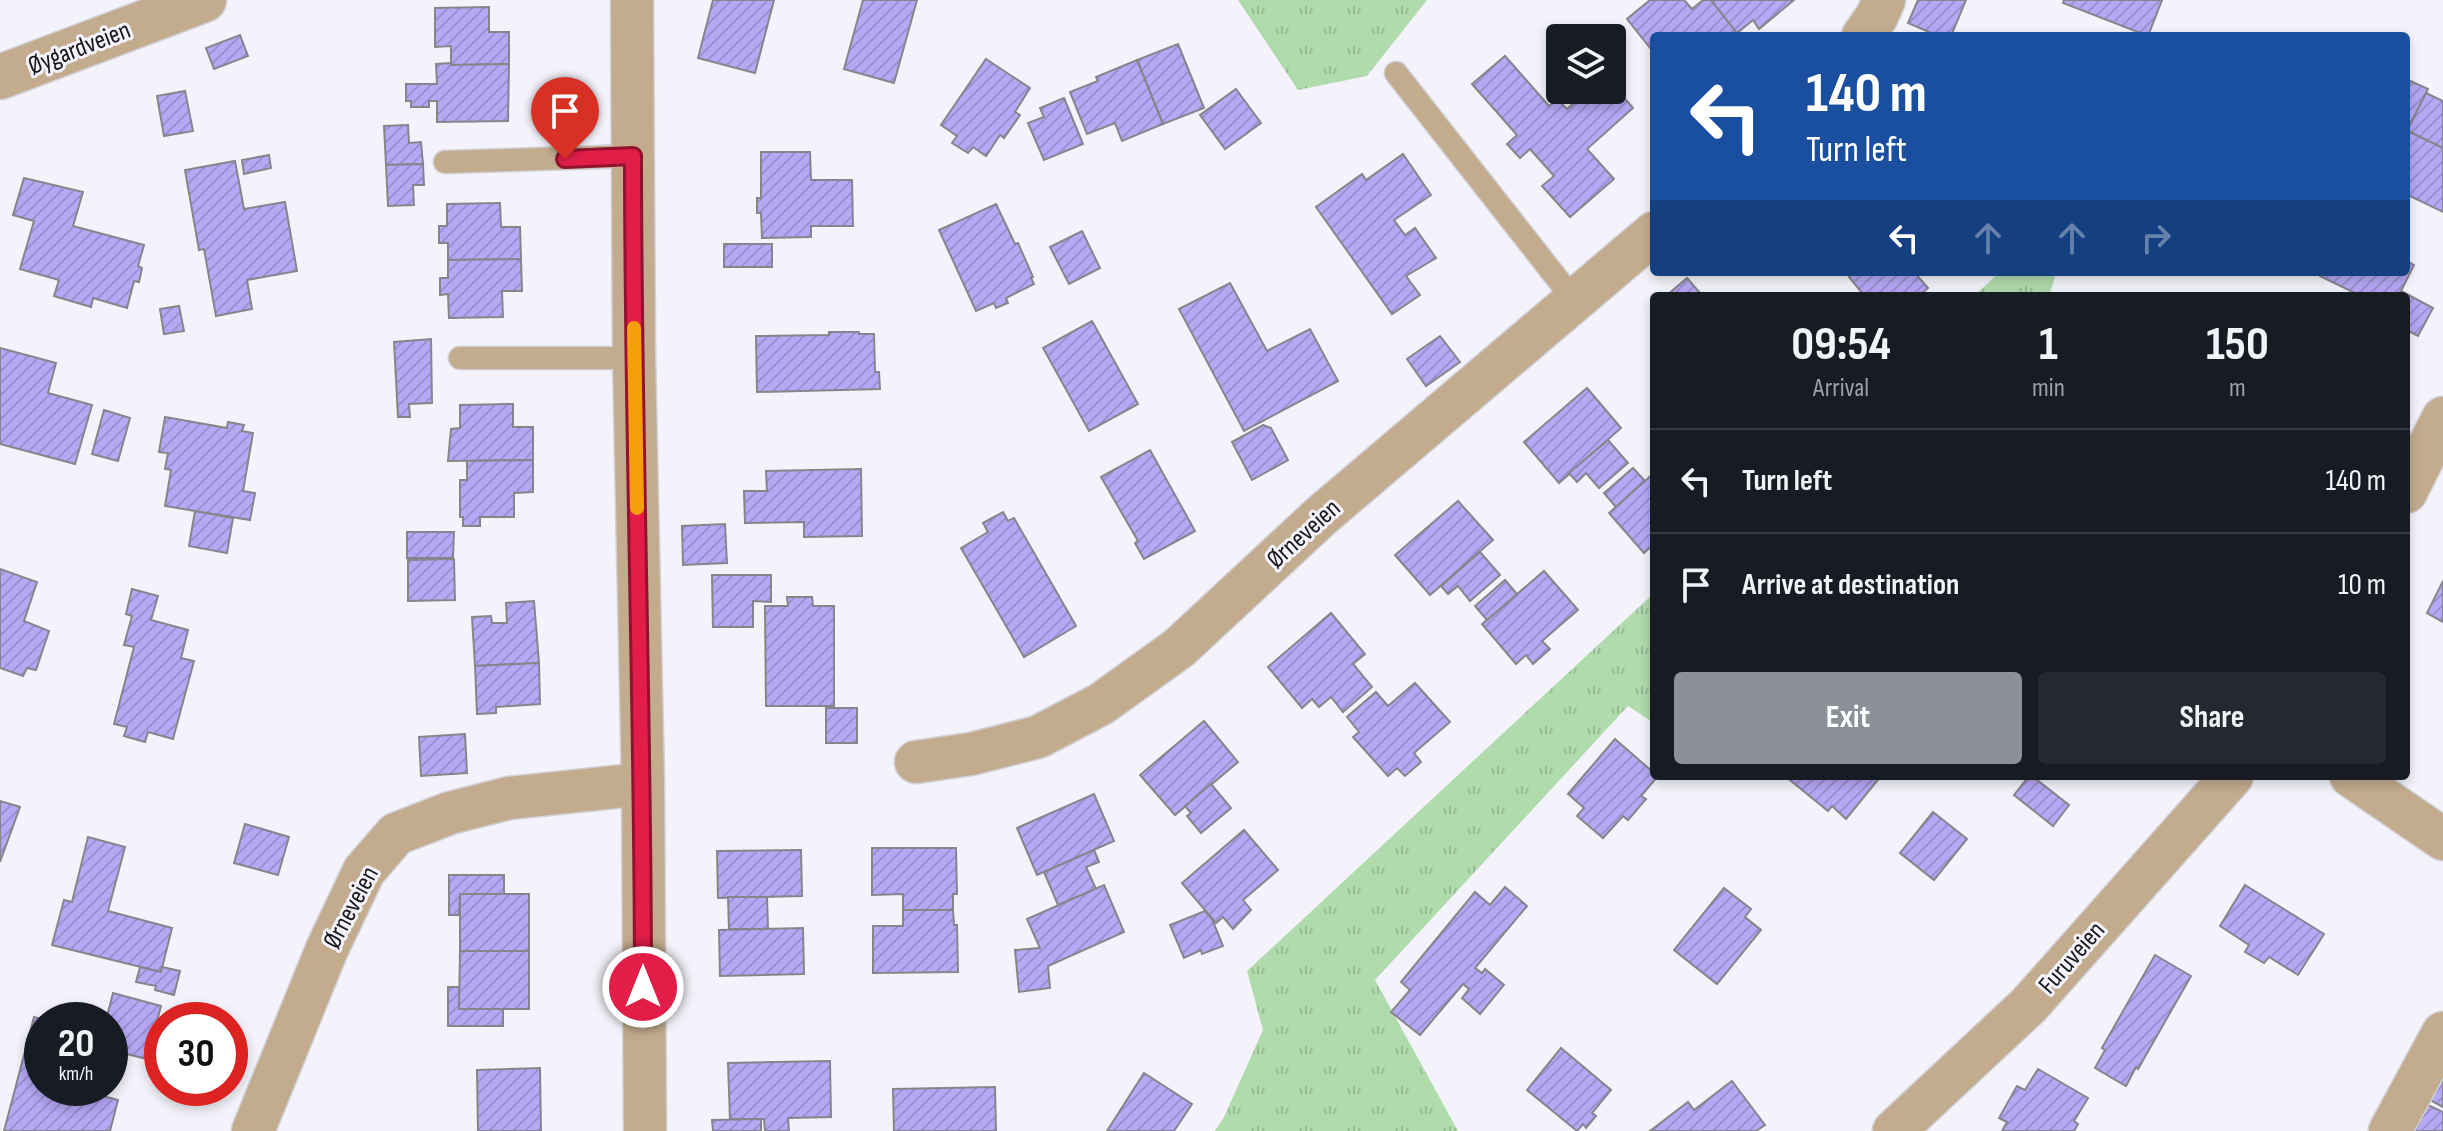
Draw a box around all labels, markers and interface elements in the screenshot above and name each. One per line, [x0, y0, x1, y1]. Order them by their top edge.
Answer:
street label: Øygardveien [24, 15, 135, 82]
map controls [1546, 24, 1626, 104]
button: layers [1546, 24, 1626, 104]
text: 140 m [1806, 61, 1927, 128]
icon: left [1674, 64, 1778, 168]
pin [531, 77, 599, 159]
icon: arrive [543, 89, 587, 133]
text: Turn left [1806, 129, 1907, 172]
icon: left [1882, 216, 1926, 260]
icon: ahead [1966, 216, 2010, 260]
icon: ahead [2050, 216, 2094, 260]
icon: right [2134, 216, 2178, 260]
text: 09:54 [1791, 316, 1891, 373]
text: 1 [2039, 316, 2058, 373]
text: 150 [2206, 316, 2269, 373]
text: Arrival [1813, 373, 1869, 404]
text: min [2032, 373, 2065, 404]
text: m [2229, 373, 2246, 404]
icon: left [1674, 459, 1718, 503]
text: Turn left [1742, 463, 1832, 499]
text: 140 m [2326, 463, 2386, 499]
street label: Ørneveien [1261, 493, 1347, 575]
icon: arrive [1674, 563, 1718, 607]
text: Arrive at destination [1742, 567, 1959, 603]
text: 10 m [2338, 567, 2386, 603]
button: Exit [1674, 672, 2022, 764]
button: Share [2038, 672, 2386, 764]
street label: Ørneveien [317, 861, 386, 954]
street label: Furuveien [2032, 915, 2112, 1001]
position arrow [601, 945, 685, 1029]
speed limit sign: 30 [144, 1002, 248, 1106]
text: 20 [58, 1020, 94, 1068]
text: km/h [59, 1062, 93, 1086]

